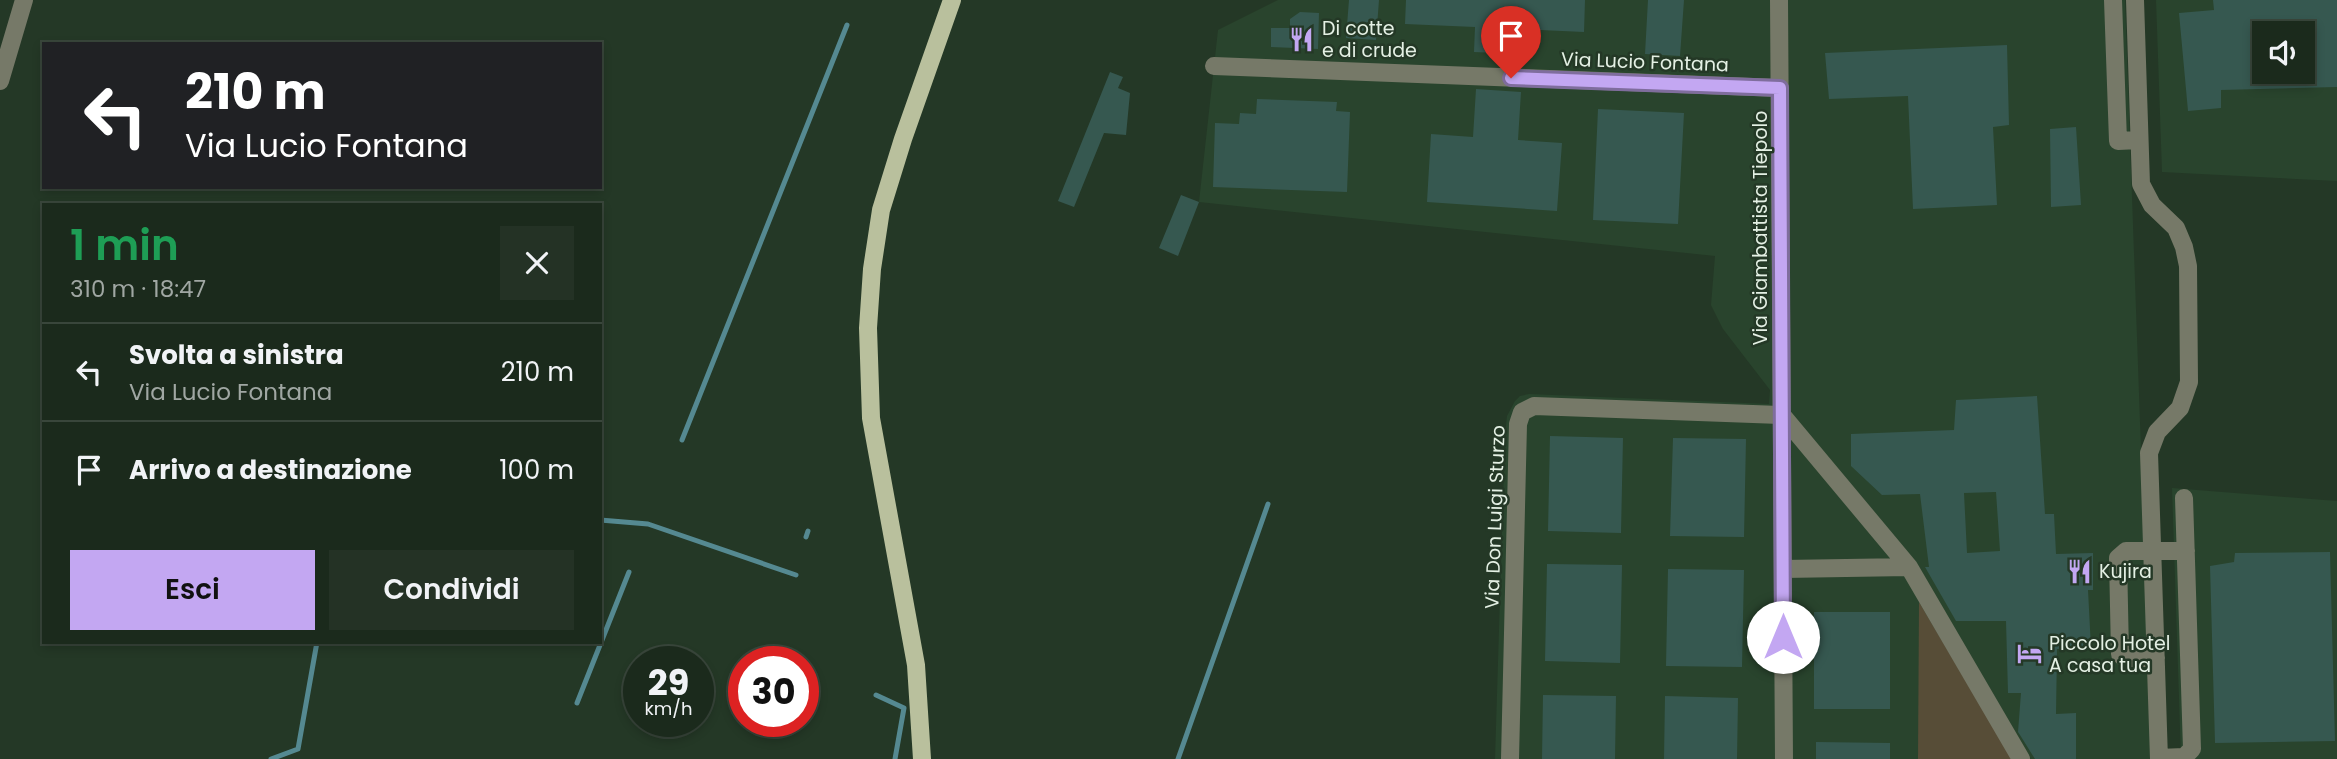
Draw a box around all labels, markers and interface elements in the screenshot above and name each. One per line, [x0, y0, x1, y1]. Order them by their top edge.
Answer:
pin [1481, 6, 1541, 78]
place label: Di cotte e di crude [1322, 15, 1417, 64]
icon: arrive [1492, 17, 1530, 55]
map controls [2252, 21, 2315, 84]
button: sound [2252, 21, 2315, 84]
restaurant icon: Di cotte e di crude [1288, 25, 1316, 53]
street label: Via Lucio Fontana [1561, 46, 1729, 78]
text: 210 m [185, 58, 326, 126]
icon: left [70, 70, 161, 161]
street label: Via Giambattista Tiepolo [1747, 111, 1774, 345]
text: Via Lucio Fontana [185, 123, 468, 168]
text: 1 min [70, 216, 179, 275]
button: close [500, 226, 574, 300]
text: 310 m · 18:47 [70, 273, 206, 305]
text: Svolta a sinistra [129, 337, 344, 373]
icon: left [70, 353, 108, 391]
text: 210 m [501, 354, 574, 390]
text: Via Lucio Fontana [129, 376, 332, 408]
street label: Via Don Luigi Sturzo [1478, 425, 1512, 609]
icon: arrive [70, 451, 108, 489]
text: Arrivo a destinazione [129, 452, 412, 488]
text: 100 m [499, 452, 574, 488]
button: Esci [70, 550, 315, 630]
button: Condividi [329, 550, 574, 630]
restaurant icon: Kujira [2065, 557, 2093, 585]
place label: Kujira [2099, 558, 2152, 585]
position arrow [1746, 600, 1820, 674]
place label: Piccolo Hotel A casa tua [2049, 630, 2171, 679]
hotel icon: Piccolo Hotel A casa tua [2015, 640, 2043, 668]
speed limit sign: 30 [728, 646, 819, 737]
text: 29 [648, 658, 689, 707]
text: km/h [645, 696, 692, 721]

